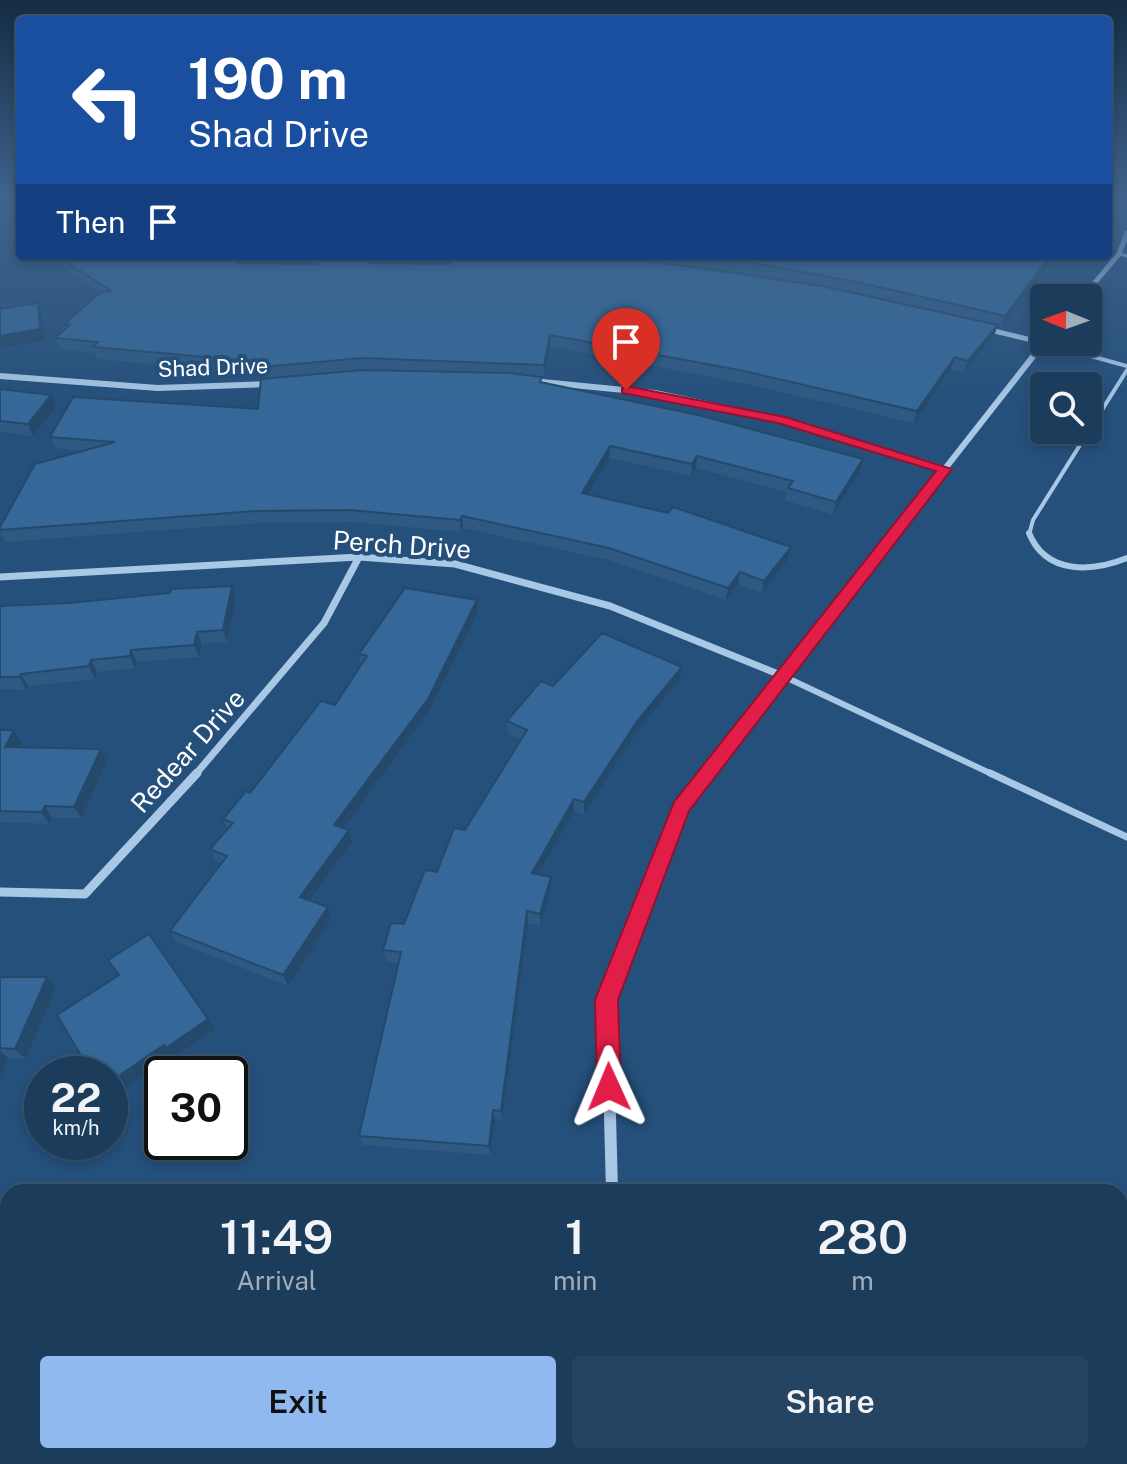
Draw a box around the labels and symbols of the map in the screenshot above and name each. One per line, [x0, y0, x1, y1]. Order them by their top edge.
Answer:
north arrow [1030, 284, 1102, 356]
pin [592, 308, 660, 390]
street label: Shad Drive [157, 352, 269, 382]
street label: Perch Drive [332, 524, 472, 565]
street label: Redear Drive [124, 683, 251, 819]
position arrow [567, 1045, 651, 1129]
speed limit sign: 30 [144, 1056, 248, 1160]

